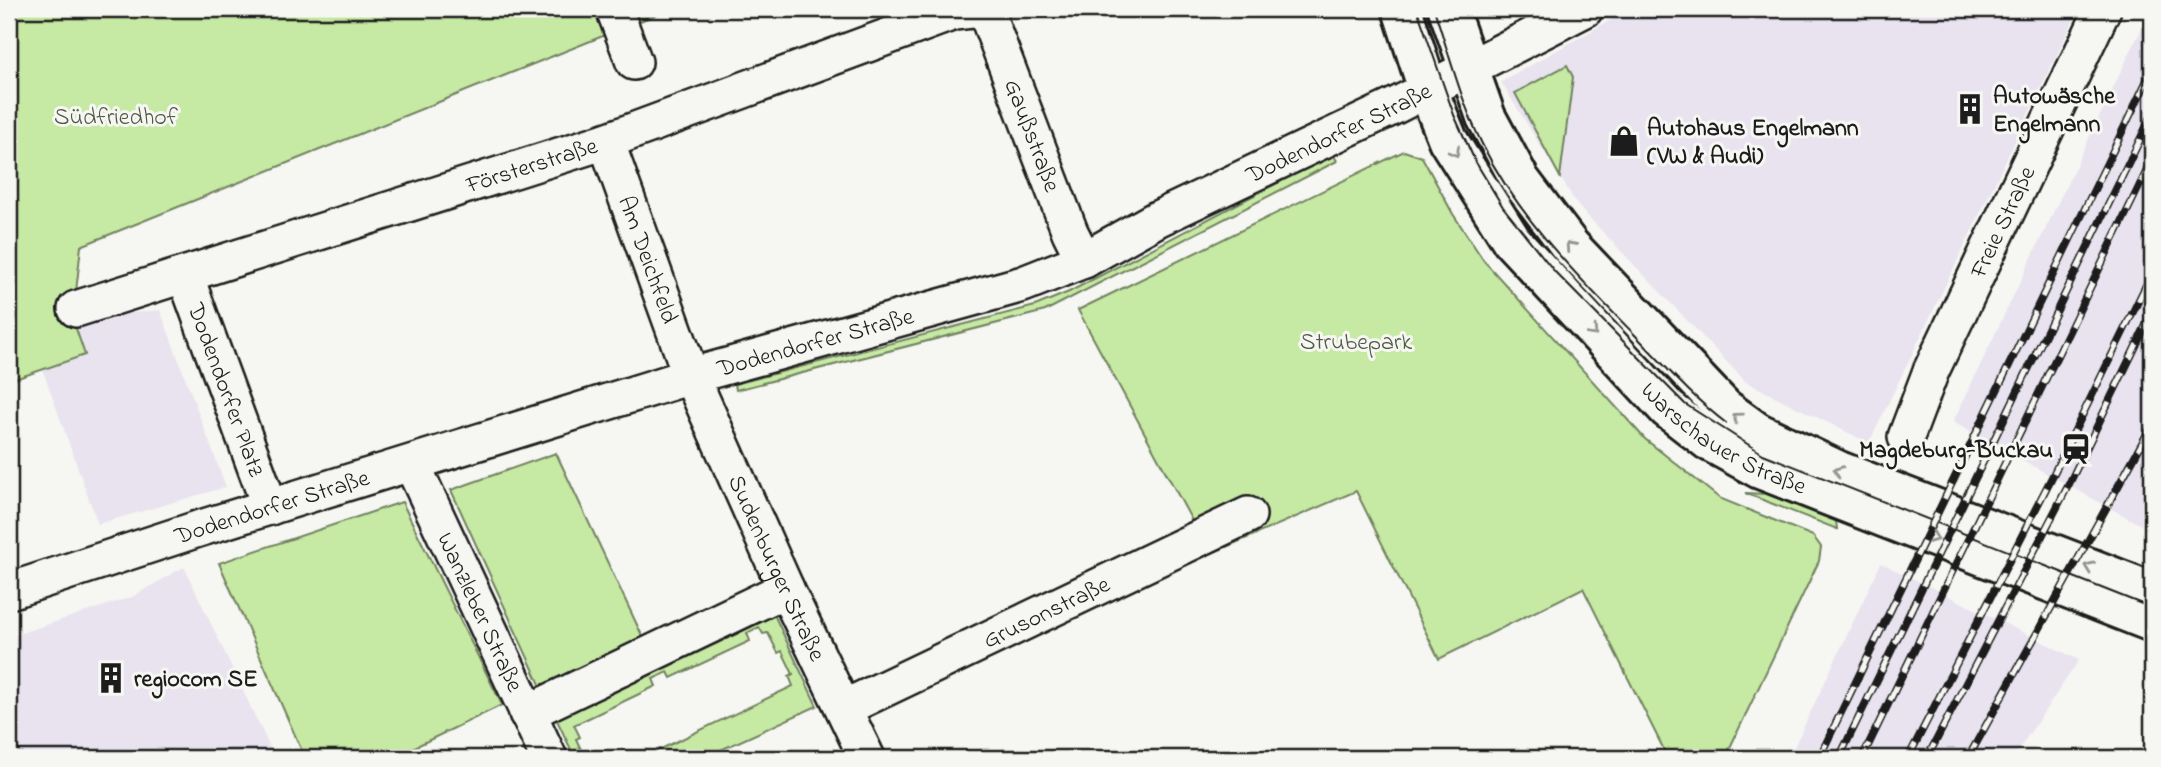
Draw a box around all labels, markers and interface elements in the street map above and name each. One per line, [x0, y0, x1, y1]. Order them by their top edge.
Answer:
street label: Gaußstraße [993, 75, 1068, 198]
street label: Dodendorfer Straße [1240, 75, 1439, 195]
place label: Autowäsche Engelmann [1993, 80, 2116, 144]
building icon: Autowäsche Engelmann [1953, 92, 1987, 126]
park label: Südfriedhof [54, 101, 179, 136]
place label: Autohaus Engelmann (VW & Audi) [1647, 112, 1859, 175]
shop icon: Autohaus Engelmann (VW & Audi) [1607, 124, 1641, 158]
street label: Försterstraße [461, 130, 603, 204]
one-way arrow [1447, 145, 1460, 157]
street label: Freie Straße [1962, 161, 2046, 285]
street label: Am Deichfeld [607, 192, 686, 330]
one-way arrow [1566, 241, 1578, 254]
street label: Dodendorfer Platz [176, 298, 273, 483]
street label: Dodendorfer Straße [713, 300, 918, 388]
one-way arrow [1585, 324, 1598, 337]
park label: Strubepark [1300, 326, 1412, 361]
street label: Warschauer Straße [1631, 375, 1811, 505]
one-way arrow [1732, 413, 1745, 425]
station icon: Magdeburg-Buckau [2059, 432, 2093, 466]
place label: Magdeburg-Buckau [1859, 434, 2053, 470]
street label: Dodendorfer Straße [170, 462, 374, 556]
one-way arrow [1833, 465, 1845, 479]
street label: Sudenburger Straße [717, 470, 833, 668]
street label: Wanzleber Straße [426, 527, 531, 699]
one-way arrow [1927, 530, 1939, 544]
one-way arrow [2083, 562, 2095, 576]
street label: Grusonstraße [978, 568, 1117, 659]
building icon: regiocom SE [94, 661, 128, 695]
place label: regiocom SE [134, 663, 258, 699]

